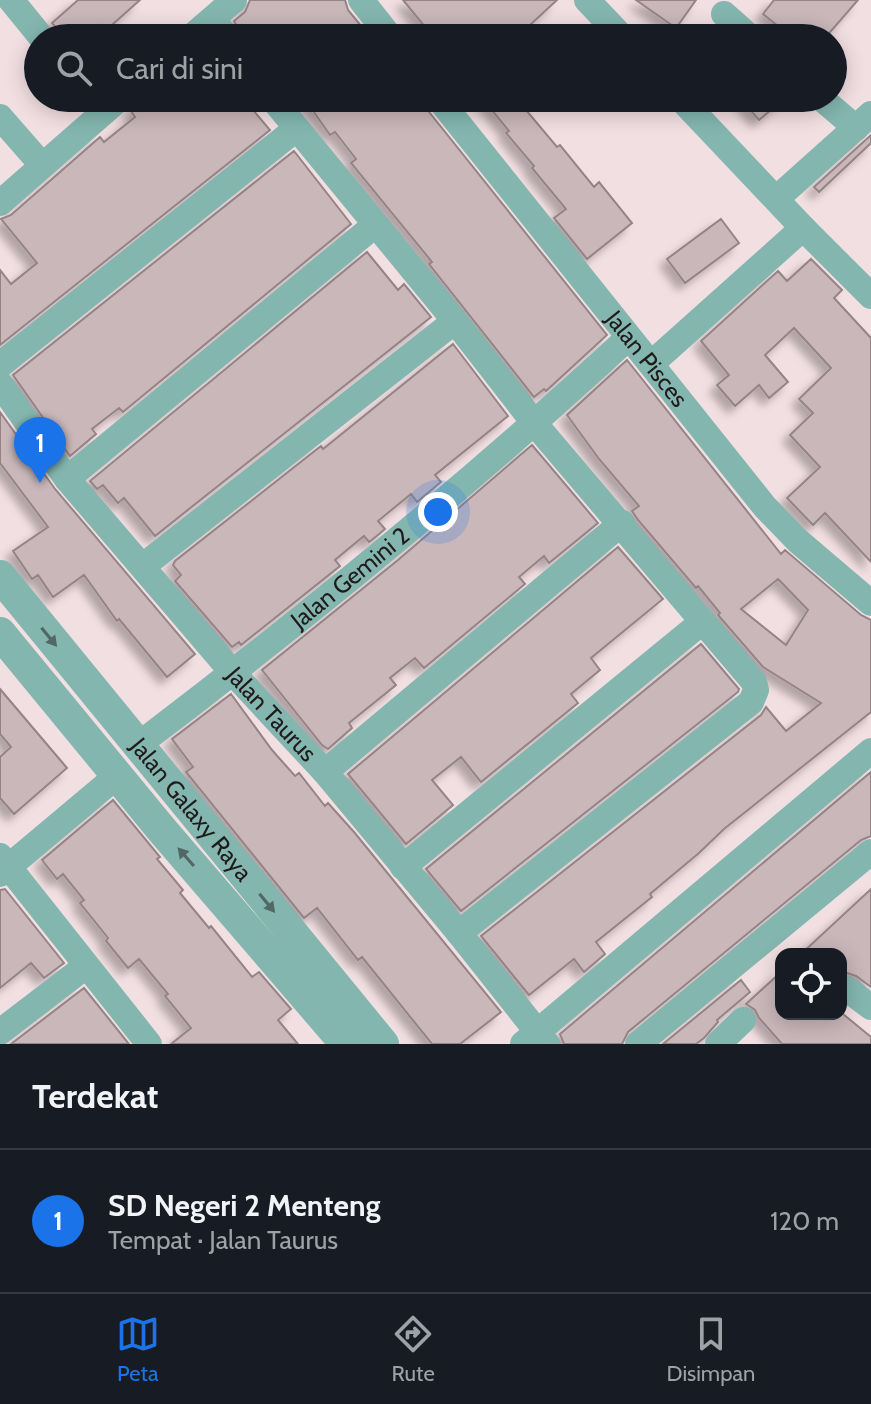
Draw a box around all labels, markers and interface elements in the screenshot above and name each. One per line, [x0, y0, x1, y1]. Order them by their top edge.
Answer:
search box [24, 24, 847, 112]
icon: search [52, 46, 96, 90]
text: Cari di sini [116, 50, 243, 87]
street label: Jalan Pisces [599, 304, 694, 413]
pin: 1 [14, 417, 66, 483]
your location [418, 492, 458, 532]
street label: Jalan Gemini 2 [284, 521, 415, 635]
one-way arrow [40, 627, 57, 647]
street label: Jalan Taurus [220, 660, 323, 767]
street label: Jalan Galaxy Raya [124, 731, 259, 887]
one-way arrow [178, 847, 195, 867]
one-way arrow [258, 893, 275, 913]
map controls [775, 948, 847, 1020]
button: locate [775, 948, 847, 1020]
text: Terdekat [32, 1075, 158, 1117]
text: SD Negeri 2 Menteng [108, 1187, 381, 1224]
text: 1 [53, 1205, 63, 1237]
text: 120 m [770, 1205, 839, 1237]
text: Tempat · Jalan Taurus [108, 1224, 338, 1256]
tab: Peta [116, 1312, 160, 1387]
tab: Rute [391, 1312, 435, 1387]
tab: Disimpan [667, 1312, 755, 1387]

